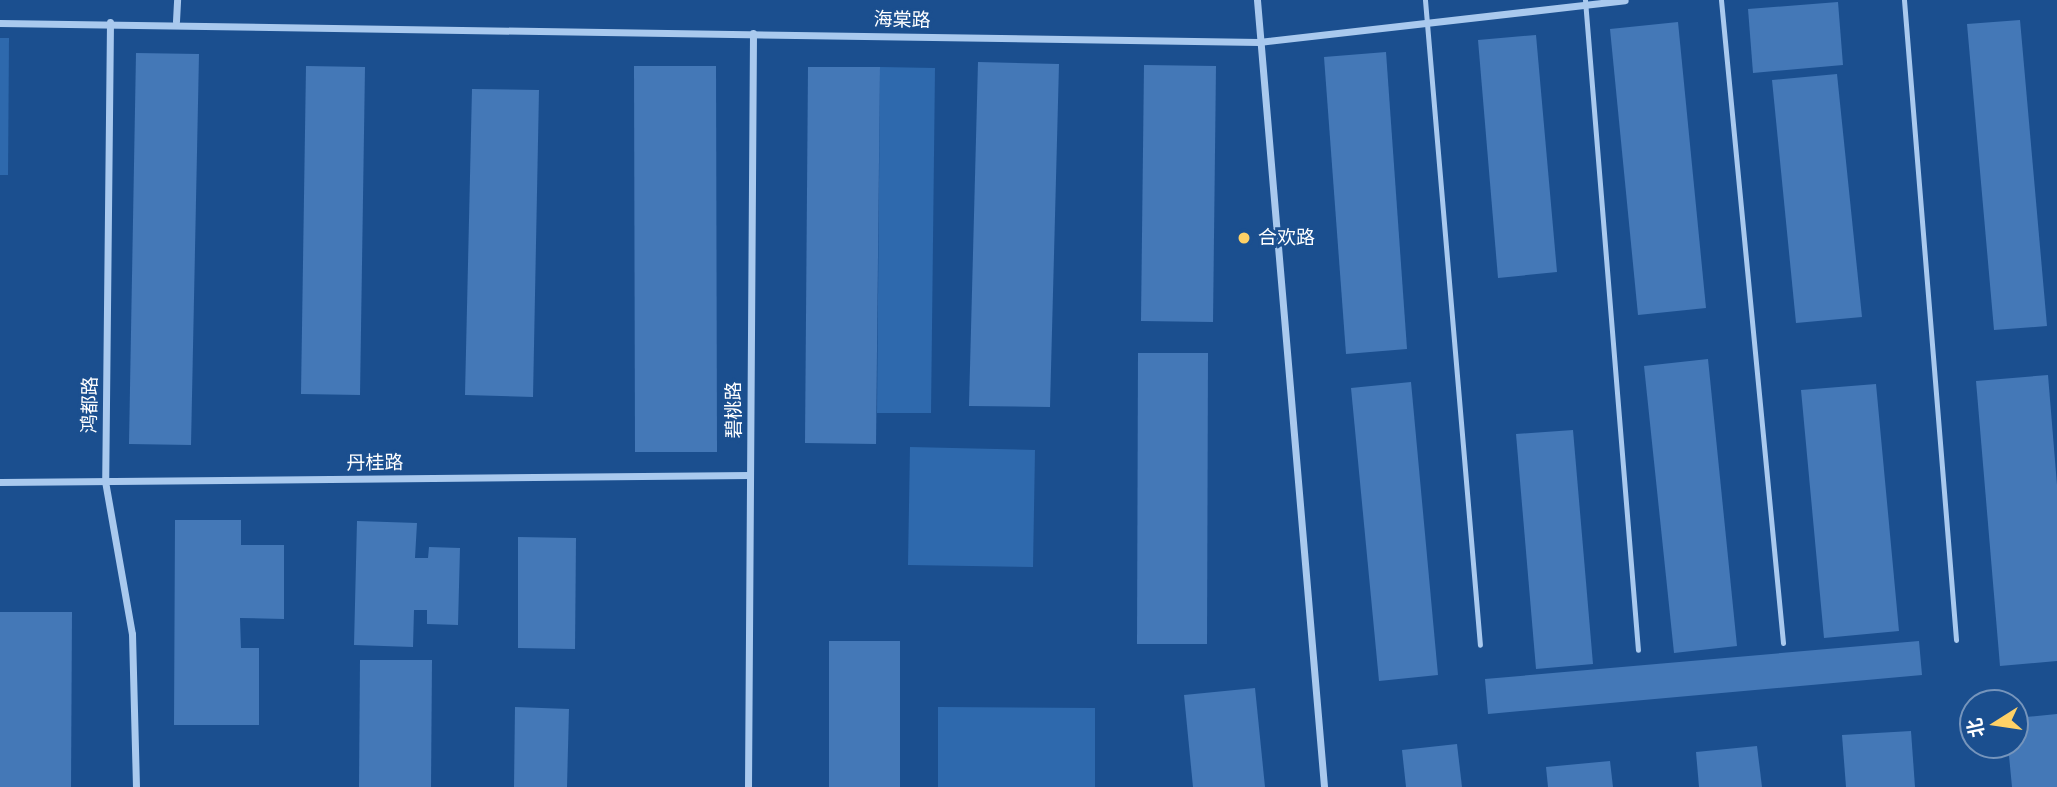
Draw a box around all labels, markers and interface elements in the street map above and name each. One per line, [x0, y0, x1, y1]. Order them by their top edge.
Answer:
street label: 海棠路 [873, 8, 931, 32]
place label: 合欢路 [1258, 227, 1315, 249]
marker: 合欢路 [1236, 230, 1252, 246]
street label: 鸿都路 [78, 376, 102, 434]
street label: 碧桃路 [723, 382, 745, 438]
street label: 丹桂路 [346, 451, 404, 475]
north arrow [1959, 689, 2029, 759]
text: 北 [1961, 716, 1990, 740]

